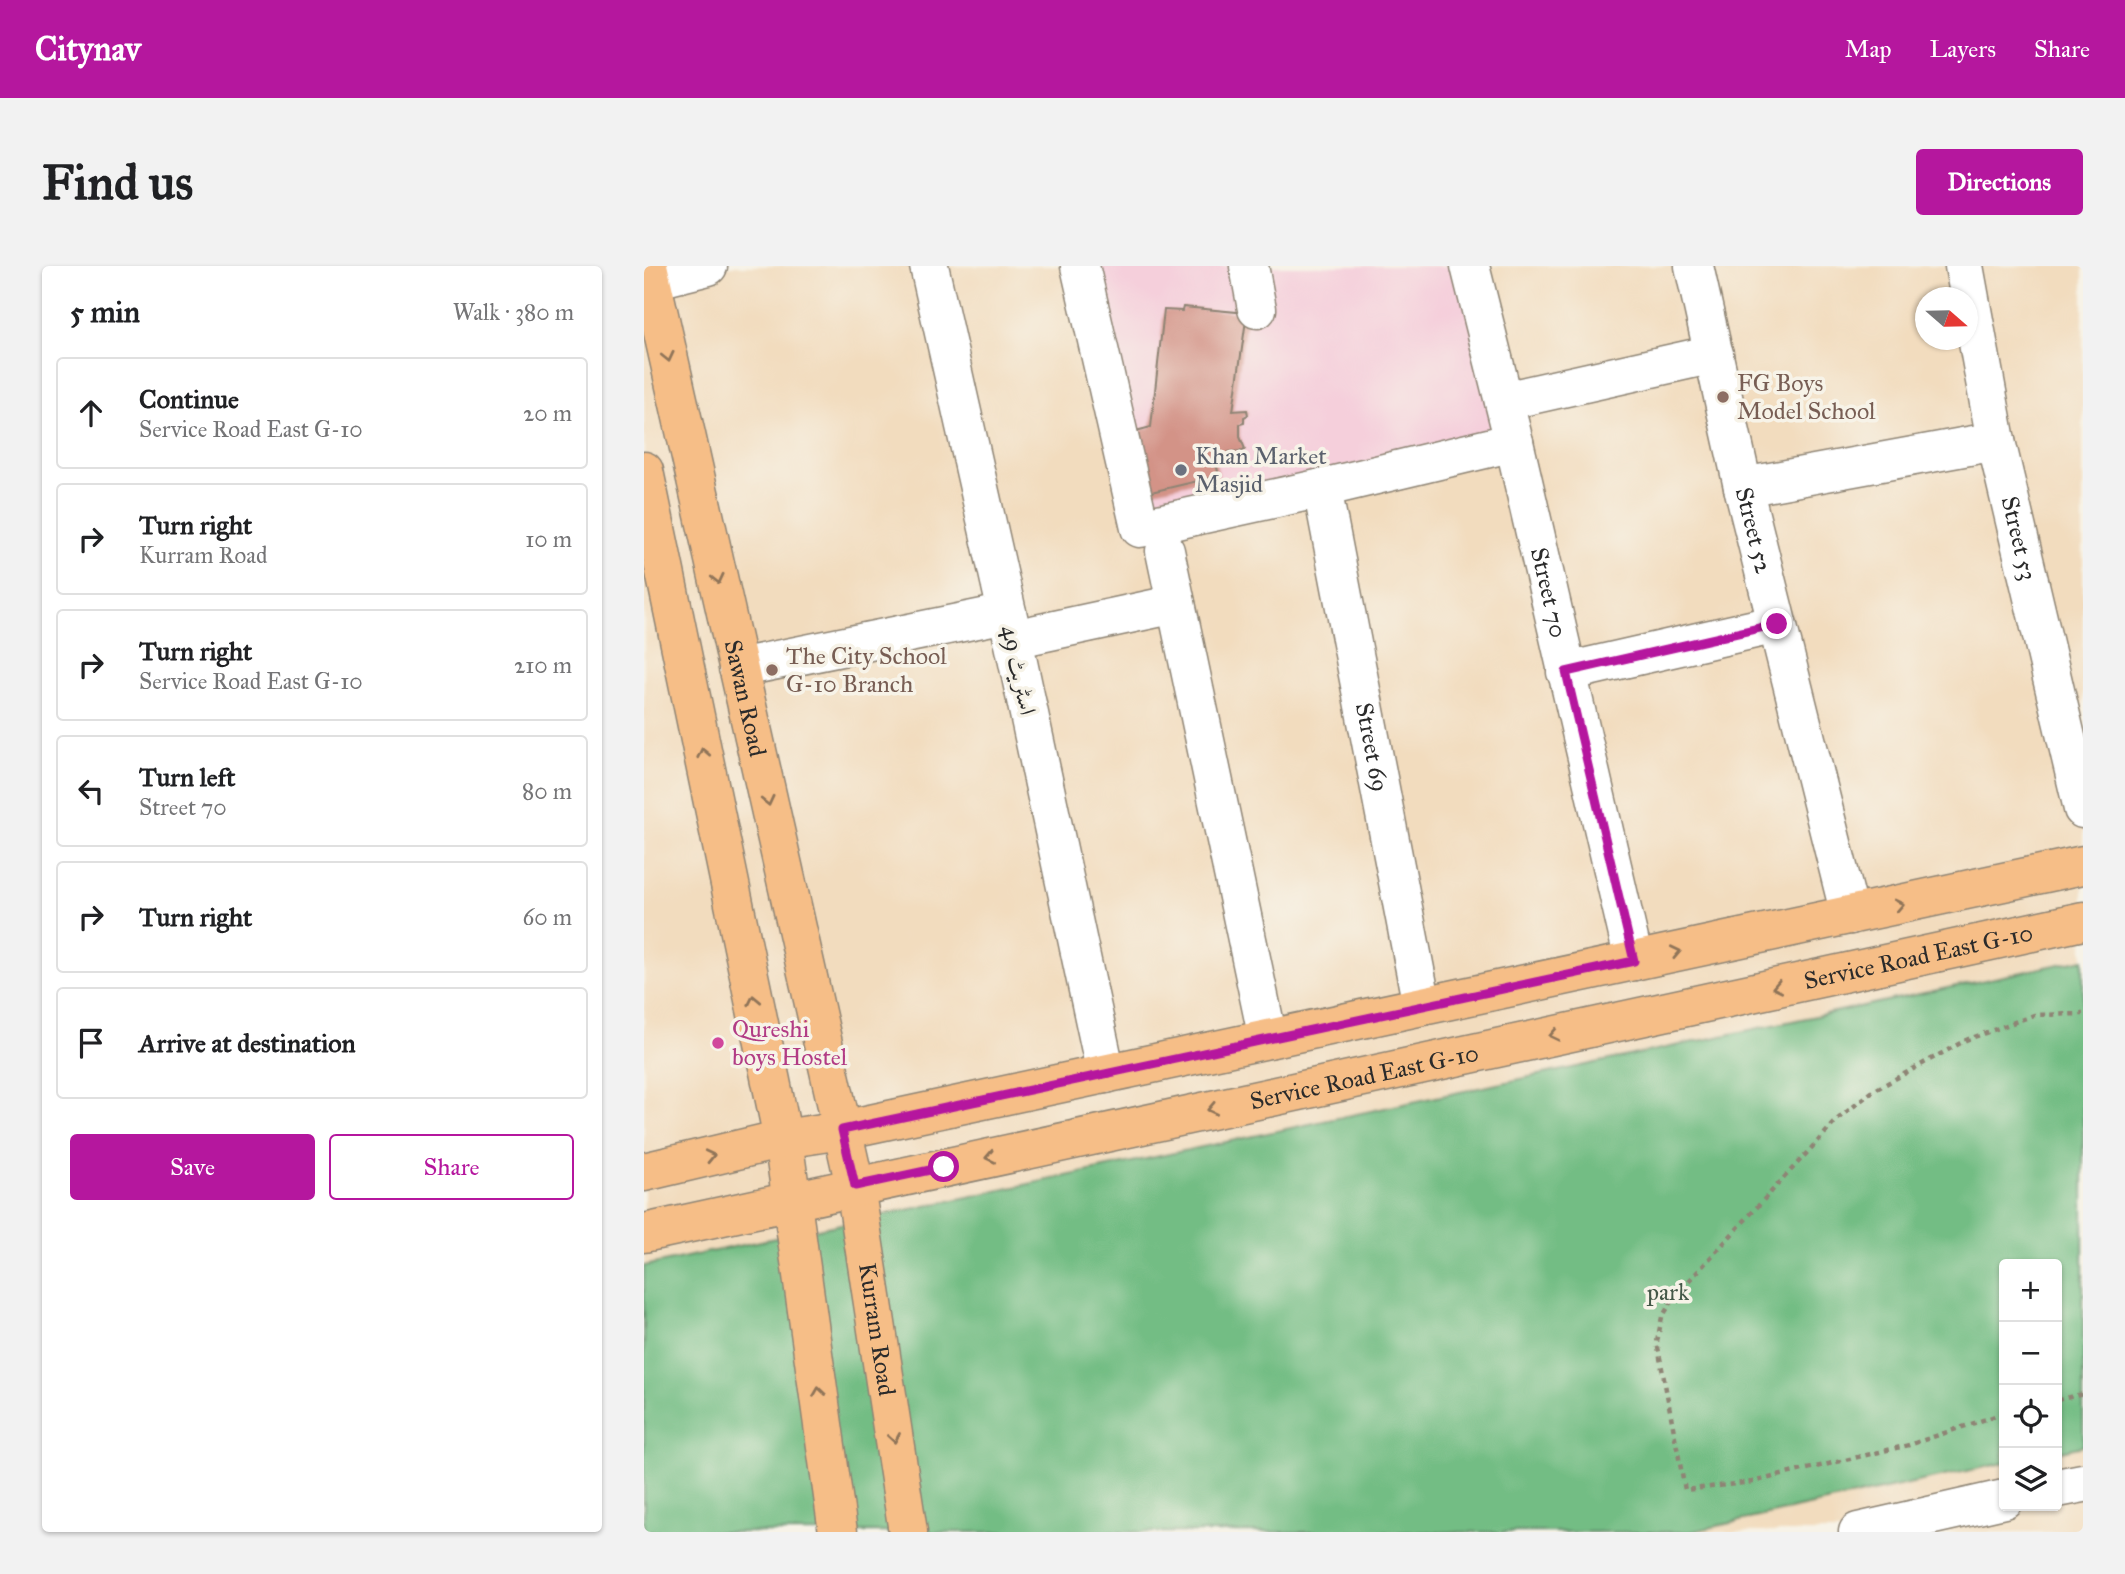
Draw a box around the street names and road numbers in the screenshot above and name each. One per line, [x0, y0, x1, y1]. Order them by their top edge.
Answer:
street label: Street 52 [1729, 484, 1779, 577]
street label: Street 53 [1995, 493, 2043, 584]
street label: Street 70 [1524, 545, 1574, 641]
street label: اسٹریٹ 49 [995, 622, 1043, 718]
street label: Sawan Road [718, 637, 773, 759]
street label: Street 69 [1349, 700, 1395, 794]
street label: Service Road East G-10 [1801, 917, 2036, 996]
street label: Service Road East G-10 [1247, 1037, 1481, 1116]
street label: Kurram Road [852, 1261, 902, 1398]

